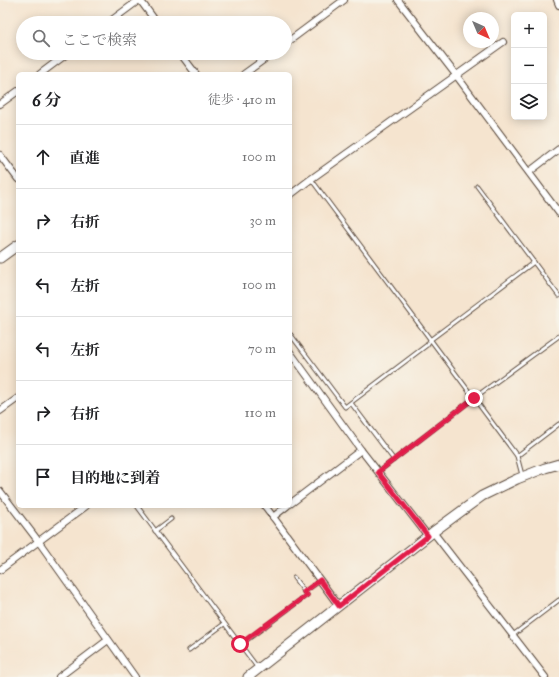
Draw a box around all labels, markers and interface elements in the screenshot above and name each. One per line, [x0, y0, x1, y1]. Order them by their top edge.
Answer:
north arrow [463, 12, 499, 48]
map controls [511, 12, 547, 120]
button: + [511, 12, 547, 48]
search box [16, 16, 292, 60]
icon: search [30, 27, 52, 49]
text: ここで検索 [62, 31, 137, 49]
button: − [511, 48, 547, 84]
button: layers [511, 84, 547, 120]
text: 6 分 [32, 90, 61, 111]
text: 徒歩 · 410 m [208, 92, 276, 108]
icon: ahead [32, 146, 54, 168]
text: 直進 [70, 149, 100, 167]
text: 100 m [242, 149, 276, 165]
icon: right [32, 210, 54, 232]
text: 右折 [70, 213, 100, 231]
text: 30 m [250, 213, 276, 229]
icon: left [32, 274, 54, 296]
text: 左折 [70, 277, 100, 295]
text: 100 m [242, 277, 276, 293]
icon: left [32, 338, 54, 360]
text: 左折 [70, 341, 100, 359]
text: 70 m [248, 341, 276, 357]
route end [465, 389, 483, 407]
icon: right [32, 402, 54, 424]
text: 右折 [70, 405, 100, 423]
text: 110 m [244, 405, 276, 421]
icon: arrive [32, 466, 54, 488]
text: 目的地に到着 [70, 469, 160, 487]
route start [231, 635, 249, 653]

